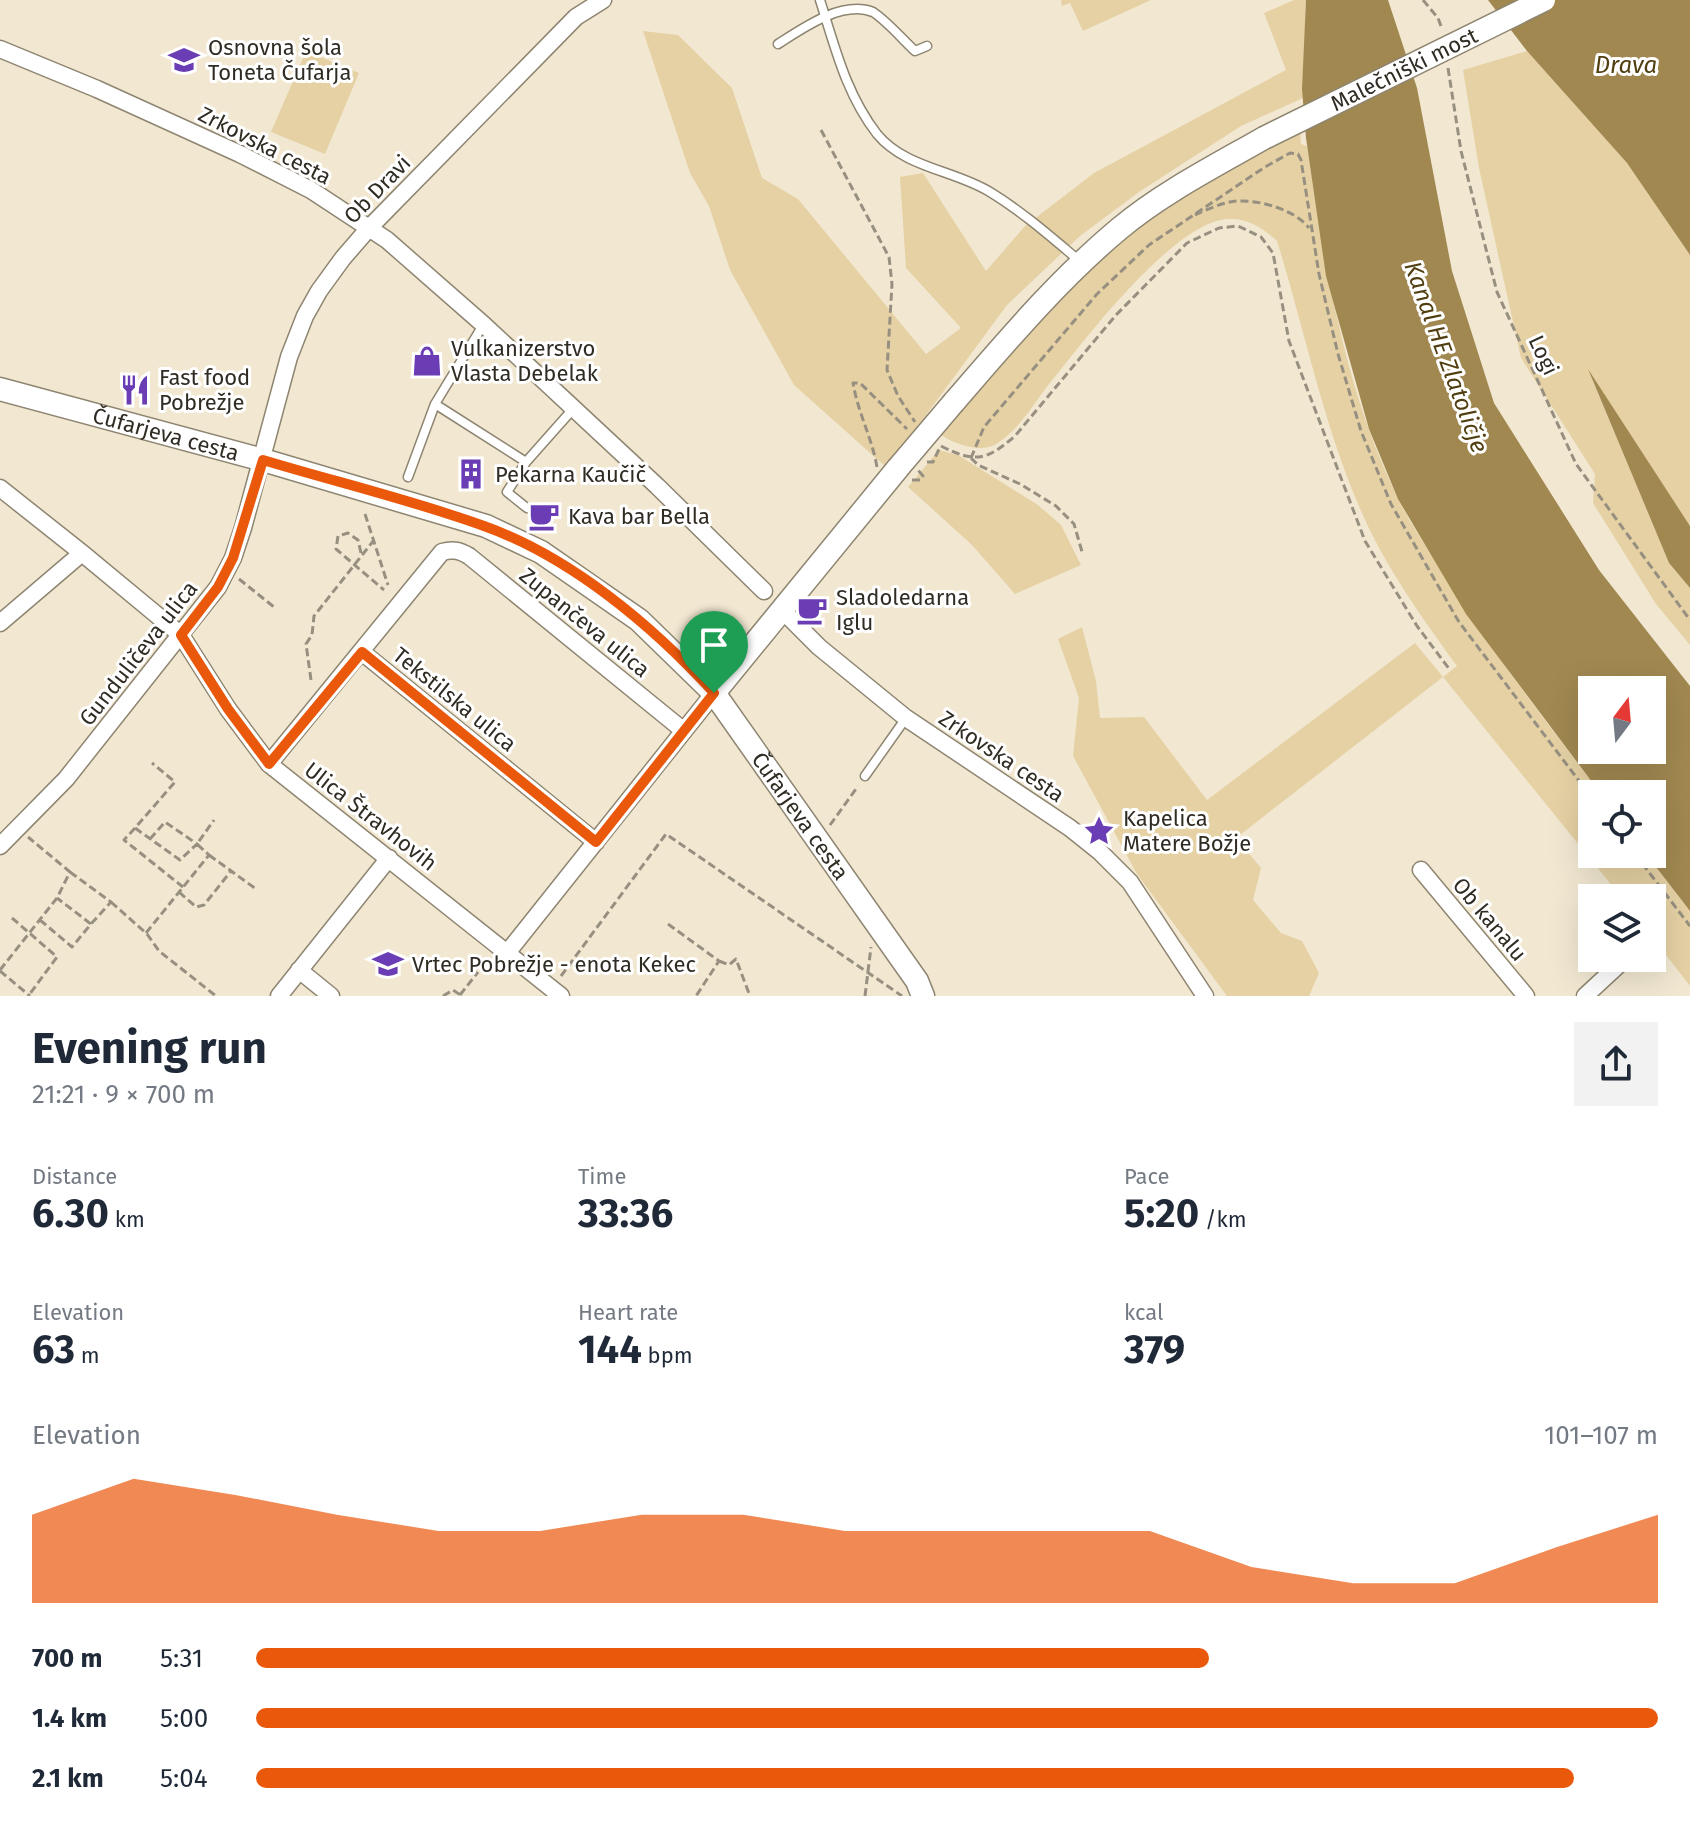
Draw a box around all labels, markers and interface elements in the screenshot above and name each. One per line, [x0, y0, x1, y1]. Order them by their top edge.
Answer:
street label: Malečniški most [1326, 22, 1482, 117]
place label: Osnovna šola Toneta Čufarja [208, 34, 352, 86]
school or university icon: Osnovna šola Toneta Čufarja [167, 43, 201, 77]
water label: Drava [1595, 51, 1657, 79]
street label: Zrkovska cesta [194, 100, 336, 190]
street label: Ob Dravi [338, 150, 416, 229]
water label: Kanal HE Zlatoličje [1398, 258, 1494, 456]
street label: Logi [1523, 331, 1564, 379]
place label: Vulkanizerstvo Vlasta Debelak [451, 335, 599, 387]
shop icon: Vulkanizerstvo Vlasta Debelak [410, 344, 444, 378]
place label: Fast food Pobrežje [159, 364, 250, 416]
restaurant icon: Fast food Pobrežje [118, 373, 152, 407]
street label: Čufarjeva cesta [90, 402, 242, 467]
building icon: Pekarna Kaučič [454, 457, 488, 491]
place label: Pekarna Kaučič [495, 461, 646, 488]
cafe icon: Kava bar Bella [527, 499, 561, 533]
place label: Kava bar Bella [568, 503, 710, 530]
street label: Zupančeva ulica [514, 562, 655, 683]
street label: Gunduličeva ulica [74, 576, 203, 731]
place label: Sladoledarna Iglu [836, 584, 969, 636]
cafe icon: Sladoledarna Iglu [795, 593, 829, 627]
pin [680, 611, 748, 693]
icon: arrive [692, 623, 736, 667]
street label: Tekstilska ulica [388, 641, 522, 757]
north arrow [1578, 676, 1666, 764]
map controls [1578, 676, 1666, 972]
street label: Zrkovska cesta [934, 705, 1069, 808]
street label: Čufarjeva cesta [746, 747, 855, 885]
street label: Ulica Štravhovih [299, 756, 442, 877]
button: locate [1578, 780, 1666, 868]
place label: Kapelica Matere Božje [1123, 805, 1251, 857]
place icon: Kapelica Matere Božje [1082, 814, 1116, 848]
street label: Ob kanalu [1447, 872, 1532, 967]
button: layers [1578, 884, 1666, 972]
school or university icon: Vrtec Pobrežje - enota Kekec [371, 947, 405, 981]
place label: Vrtec Pobrežje - enota Kekec [412, 951, 696, 978]
text: Evening run [32, 1022, 267, 1075]
button: share [1574, 1022, 1658, 1106]
text: 21:21 · 9 × 700 m [32, 1079, 215, 1110]
text: Distance [32, 1163, 117, 1190]
text: Time [578, 1163, 626, 1190]
text: Pace [1124, 1163, 1170, 1190]
text: 6.30 [32, 1190, 109, 1238]
text: 33:36 [578, 1190, 673, 1238]
text: 5:20 [1124, 1190, 1199, 1238]
text: km [109, 1206, 145, 1233]
text: /km [1199, 1206, 1247, 1233]
text: Elevation [32, 1299, 124, 1326]
text: Heart rate [578, 1299, 678, 1326]
text: kcal [1124, 1299, 1164, 1326]
text: 63 [32, 1326, 75, 1374]
text: 144 [578, 1326, 642, 1374]
text: 379 [1124, 1326, 1185, 1374]
text: m [75, 1342, 100, 1369]
text: bpm [642, 1342, 693, 1369]
text: Elevation [32, 1420, 141, 1451]
text: 101–107 m [1544, 1420, 1658, 1451]
text: 700 m [32, 1643, 102, 1674]
text: 5:31 [160, 1643, 203, 1674]
text: 1.4 km [32, 1703, 107, 1734]
text: 5:00 [160, 1703, 208, 1734]
text: 2.1 km [32, 1763, 104, 1794]
text: 5:04 [160, 1763, 208, 1794]

